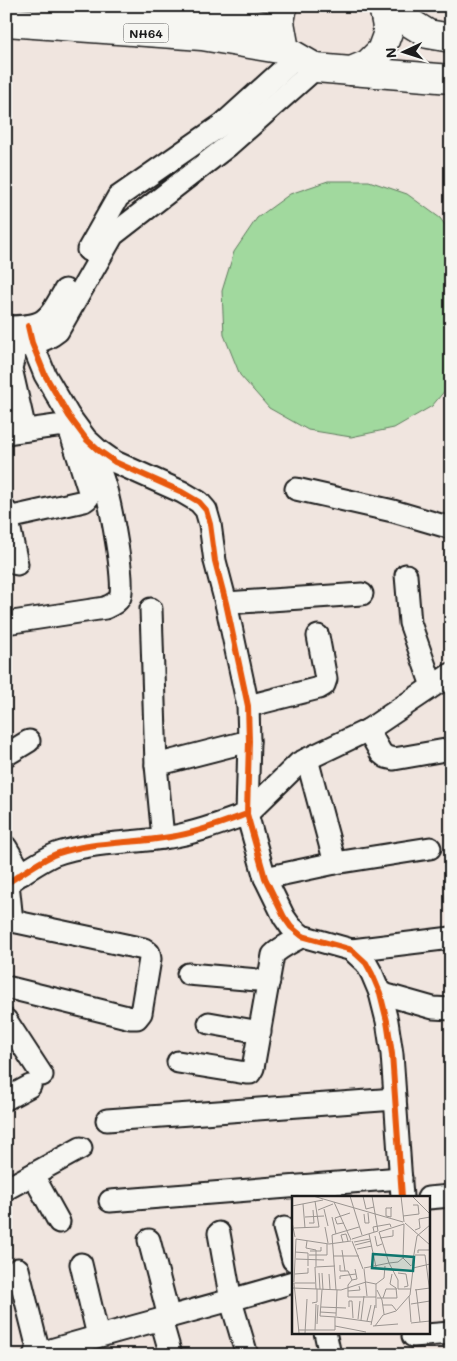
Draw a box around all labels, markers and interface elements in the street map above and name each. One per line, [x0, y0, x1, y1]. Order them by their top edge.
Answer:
road number: NH64 [124, 23, 168, 42]
north arrow [380, 28, 430, 78]
text: N [381, 47, 400, 59]
inset map [292, 1196, 430, 1334]

